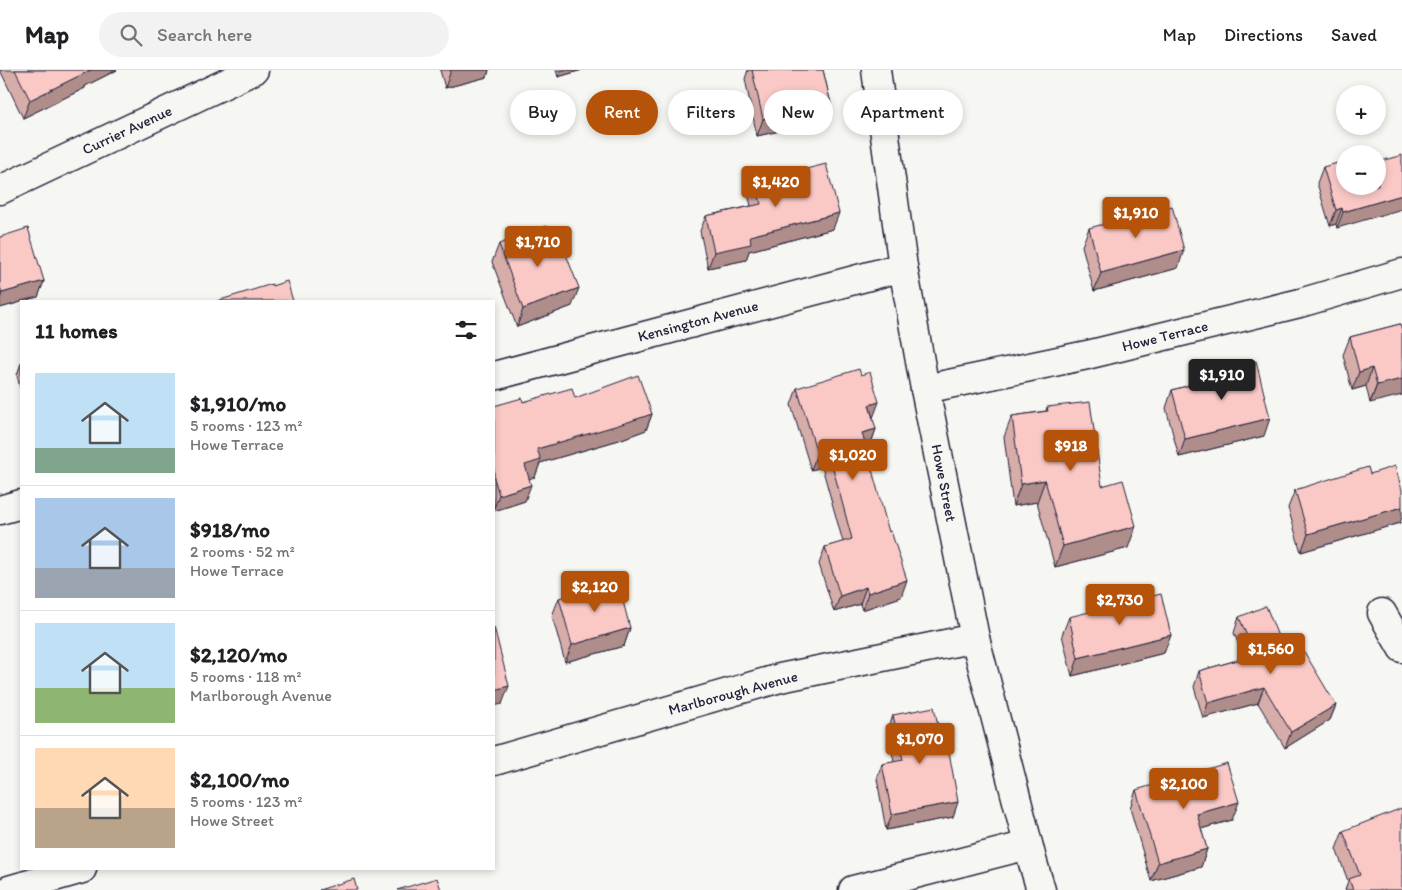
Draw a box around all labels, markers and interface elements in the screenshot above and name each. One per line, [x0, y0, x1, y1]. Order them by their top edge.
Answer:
search box [99, 12, 449, 57]
text: Map [25, 20, 69, 49]
icon: search [117, 21, 145, 49]
text: Search here [157, 23, 252, 46]
text: Map [1163, 24, 1196, 46]
text: Directions [1224, 24, 1303, 46]
text: Saved [1331, 24, 1377, 46]
map controls [1336, 85, 1386, 195]
button: + [1336, 85, 1386, 135]
chip: Buy [510, 90, 576, 135]
chip: Rent [586, 90, 658, 135]
chip: Filters [668, 90, 754, 135]
chip: New [764, 90, 833, 135]
chip: Apartment [843, 90, 963, 135]
street label: Currier Avenue [79, 101, 175, 159]
button: − [1336, 145, 1386, 195]
pin: $1,420 [735, 166, 817, 208]
text: $1,420 [752, 172, 800, 191]
pin: $1,910 [1095, 196, 1177, 239]
text: $1,910 [1114, 203, 1158, 222]
pin: $1,710 [497, 226, 579, 268]
text: $1,710 [516, 232, 560, 251]
street label: Kensington Avenue [636, 296, 760, 346]
icon: filters [452, 316, 480, 344]
street label: Howe Terrace [1120, 317, 1210, 355]
text: 11 homes [35, 318, 118, 343]
pin: $1,910 [1181, 358, 1263, 401]
text: $1,910 [1200, 365, 1244, 384]
text: $1,910/mo [190, 391, 286, 416]
icon: home [75, 393, 135, 453]
text: 5 rooms · 123 m² [190, 416, 302, 435]
pin: $918 [1041, 430, 1101, 472]
text: Howe Terrace [190, 435, 284, 454]
text: $918 [1055, 436, 1087, 455]
pin: $1,020 [812, 438, 894, 481]
street label: Howe Street [928, 443, 960, 524]
text: $1,020 [829, 445, 877, 464]
text: $918/mo [190, 517, 270, 542]
icon: home [75, 518, 135, 578]
text: 2 rooms · 52 m² [190, 542, 295, 561]
text: Howe Terrace [190, 561, 284, 580]
pin: $2,120 [554, 570, 636, 613]
text: $2,120 [572, 577, 618, 596]
pin: $2,730 [1079, 584, 1161, 626]
text: $2,730 [1097, 590, 1143, 609]
pin: $1,560 [1230, 632, 1312, 675]
text: $1,560 [1248, 639, 1294, 658]
text: $2,120/mo [190, 642, 288, 667]
icon: home [75, 643, 135, 703]
text: 5 rooms · 118 m² [190, 667, 301, 686]
street label: Marlborough Avenue [666, 667, 800, 719]
text: Marlborough Avenue [190, 686, 332, 705]
pin: $1,070 [879, 722, 961, 765]
text: $1,070 [897, 729, 943, 748]
text: $2,100/mo [190, 767, 289, 792]
icon: home [75, 768, 135, 828]
pin: $2,100 [1143, 768, 1225, 810]
text: $2,100 [1160, 774, 1208, 793]
text: 5 rooms · 123 m² [190, 792, 302, 811]
text: Howe Street [190, 811, 274, 830]

